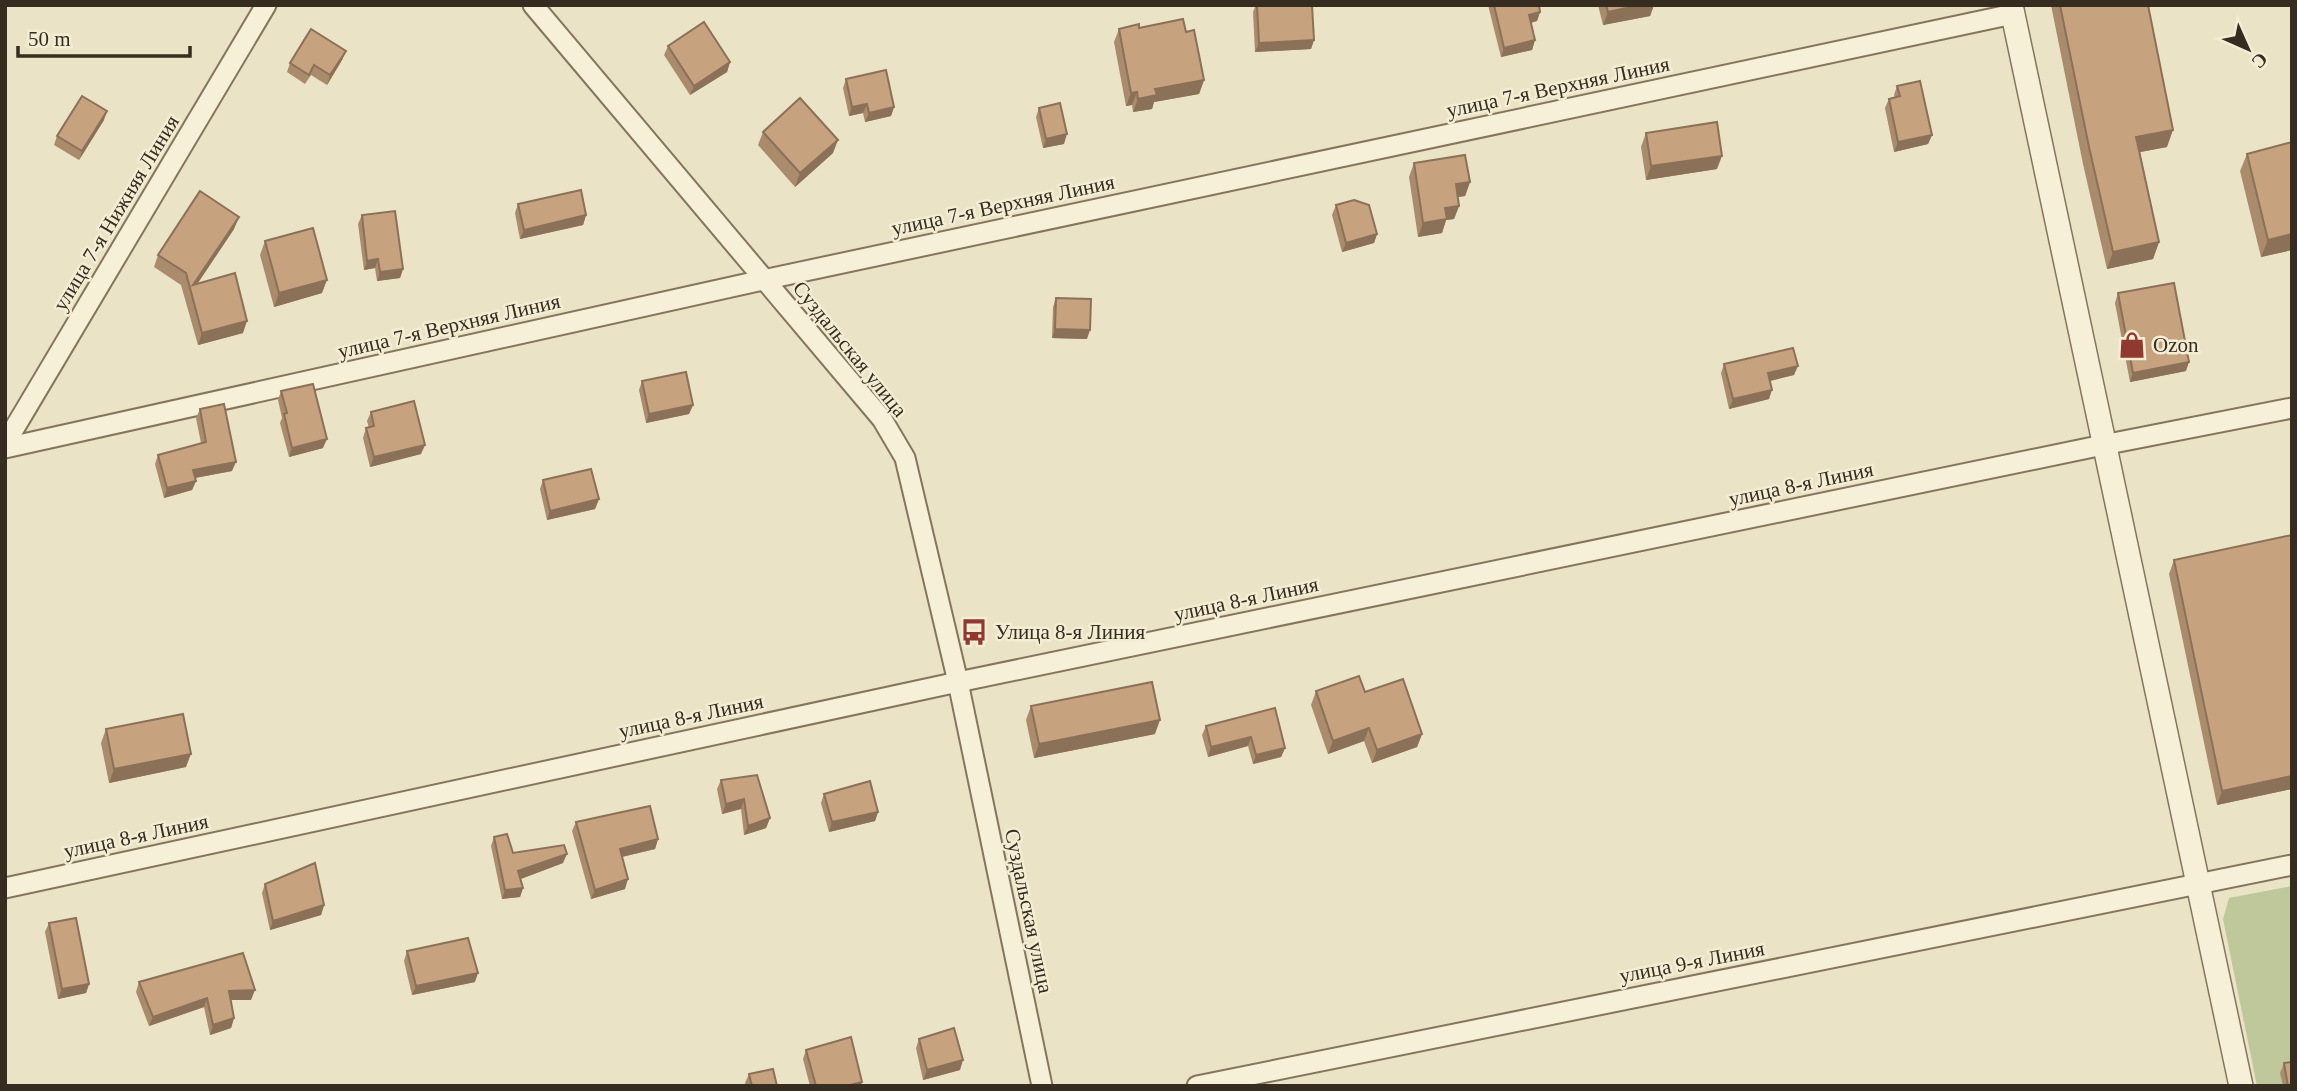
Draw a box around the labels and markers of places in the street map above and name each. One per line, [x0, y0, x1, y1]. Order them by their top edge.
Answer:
shop icon: Ozon [2117, 330, 2147, 360]
place label: Ozon [2153, 333, 2199, 357]
bus stop icon: Улица 8-я Линия [959, 617, 989, 647]
place label: Улица 8-я Линия [995, 620, 1145, 644]

